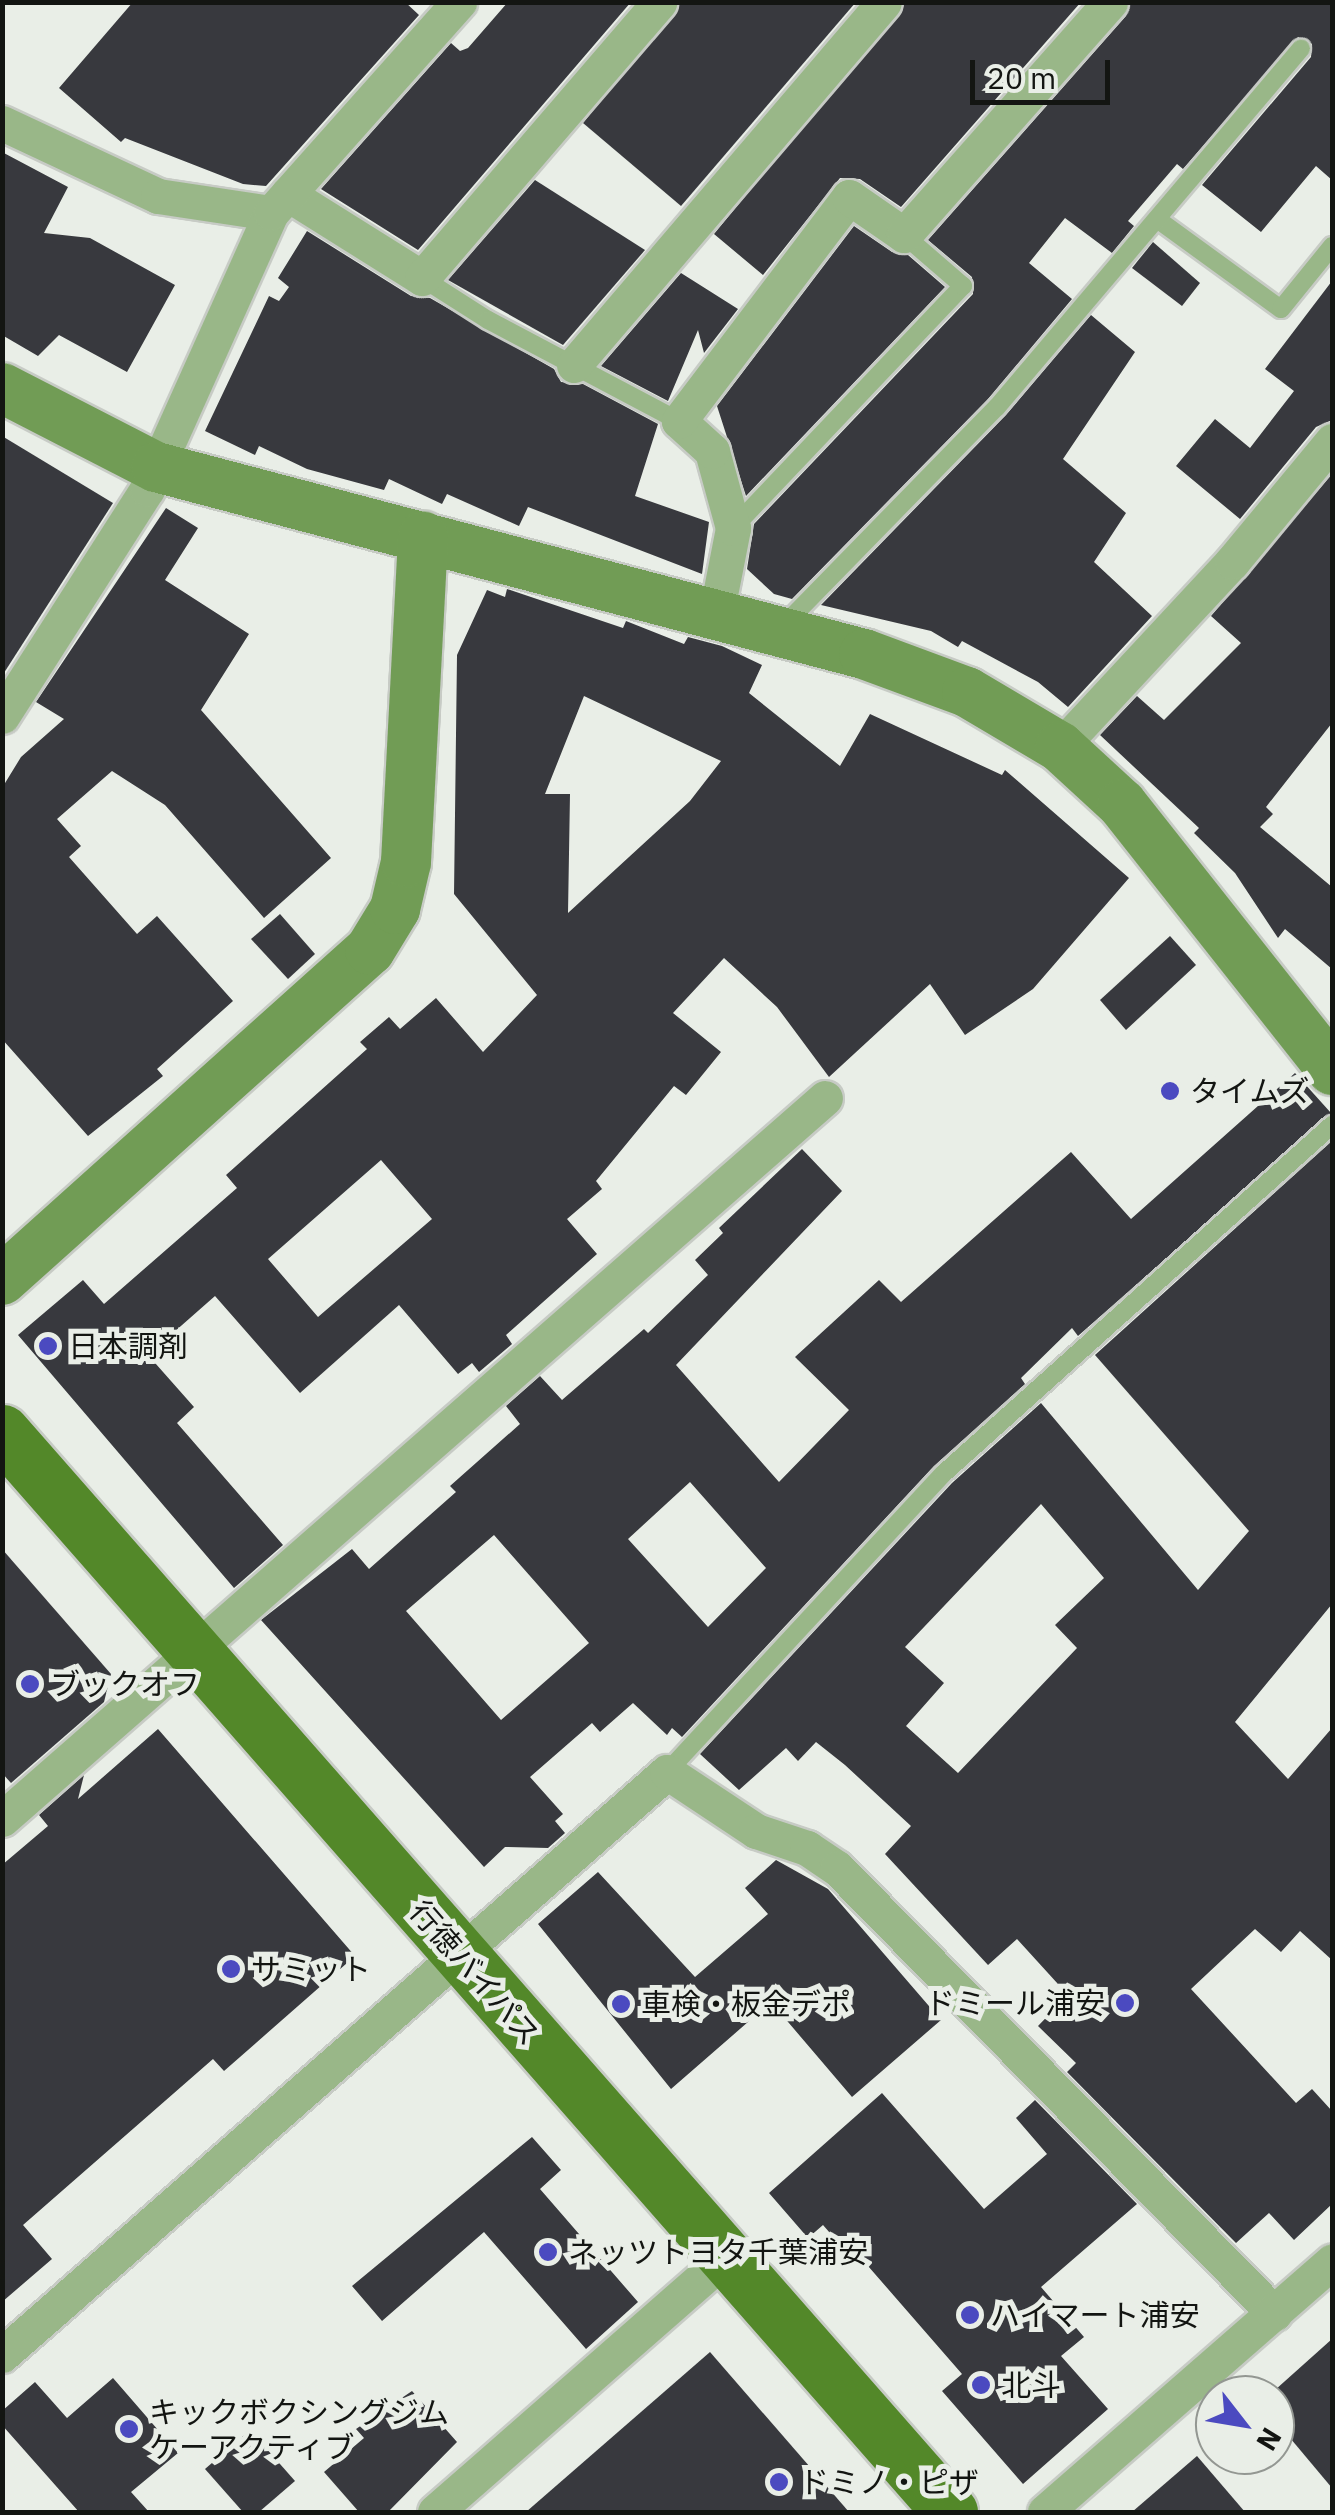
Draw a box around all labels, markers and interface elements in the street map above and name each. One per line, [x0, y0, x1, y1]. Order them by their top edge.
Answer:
scale bar [975, 40, 1115, 102]
text: 20 m [987, 58, 1056, 97]
place label: タイムズ [1190, 1073, 1310, 1109]
marker: タイムズ [1159, 1080, 1181, 1102]
place label: 日本調剤 [68, 1328, 188, 1364]
marker: 日本調剤 [37, 1335, 59, 1357]
place label: ブックオフ [50, 1666, 200, 1702]
marker: ブックオフ [19, 1673, 41, 1695]
street label: 行徳バイパス [402, 1893, 548, 2053]
place label: サミット [251, 1951, 371, 1987]
marker: サミット [220, 1958, 242, 1980]
place label: ドミール浦安 [925, 1985, 1105, 2021]
place label: 車検・板金デポ [641, 1986, 851, 2022]
marker: ドミール浦安 [1114, 1992, 1136, 2014]
marker: 車検・板金デポ [610, 1993, 632, 2015]
place label: ネッツトヨタ千葉浦安 [568, 2234, 868, 2270]
marker: ネッツトヨタ千葉浦安 [537, 2241, 559, 2263]
place label: ハイマート浦安 [990, 2297, 1200, 2333]
marker: ハイマート浦安 [959, 2304, 981, 2326]
place label: 北斗 [1001, 2367, 1061, 2403]
marker: 北斗 [970, 2374, 992, 2396]
north arrow [1195, 2375, 1295, 2475]
place label: キックボクシングジム ケーアクティブ [149, 2394, 449, 2464]
marker: キックボクシングジム ケーアクティブ [118, 2418, 140, 2440]
text: N [1248, 2421, 1291, 2458]
place label: ドミノ・ピザ [799, 2464, 979, 2500]
marker: ドミノ・ピザ [768, 2471, 790, 2493]

